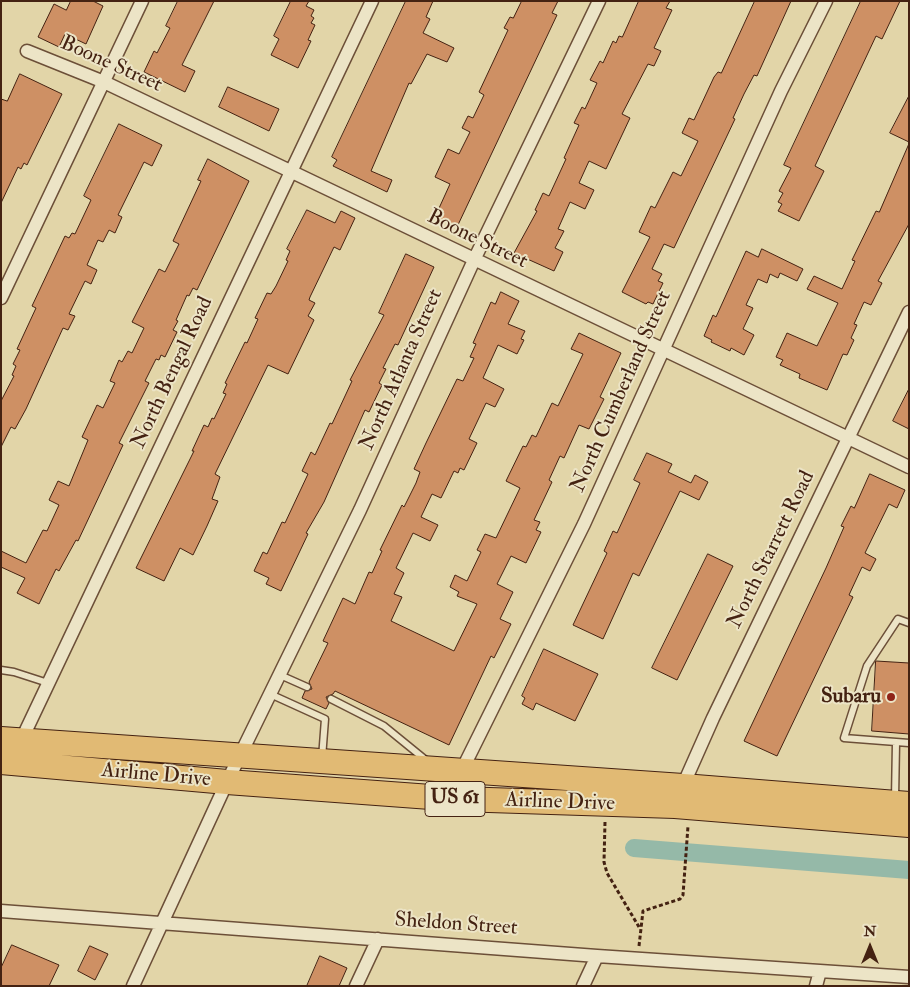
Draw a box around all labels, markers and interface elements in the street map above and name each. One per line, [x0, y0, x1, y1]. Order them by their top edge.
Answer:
street label: Boone Street [56, 31, 166, 99]
street label: Boone Street [423, 205, 531, 275]
street label: North Atlanta Street [355, 285, 449, 455]
street label: North Cumberland Street [566, 287, 678, 497]
street label: North Bengal Road [127, 293, 219, 453]
street label: North Starrett Road [723, 467, 821, 633]
place label: Subaru [821, 684, 881, 710]
marker: Subaru [885, 691, 897, 703]
street label: Airline Drive [100, 759, 212, 793]
road number: US 61 [425, 782, 485, 816]
street label: Airline Drive [505, 788, 615, 818]
street label: Sheldon Street [394, 908, 518, 942]
north arrow [845, 922, 895, 972]
text: N [864, 923, 876, 940]

